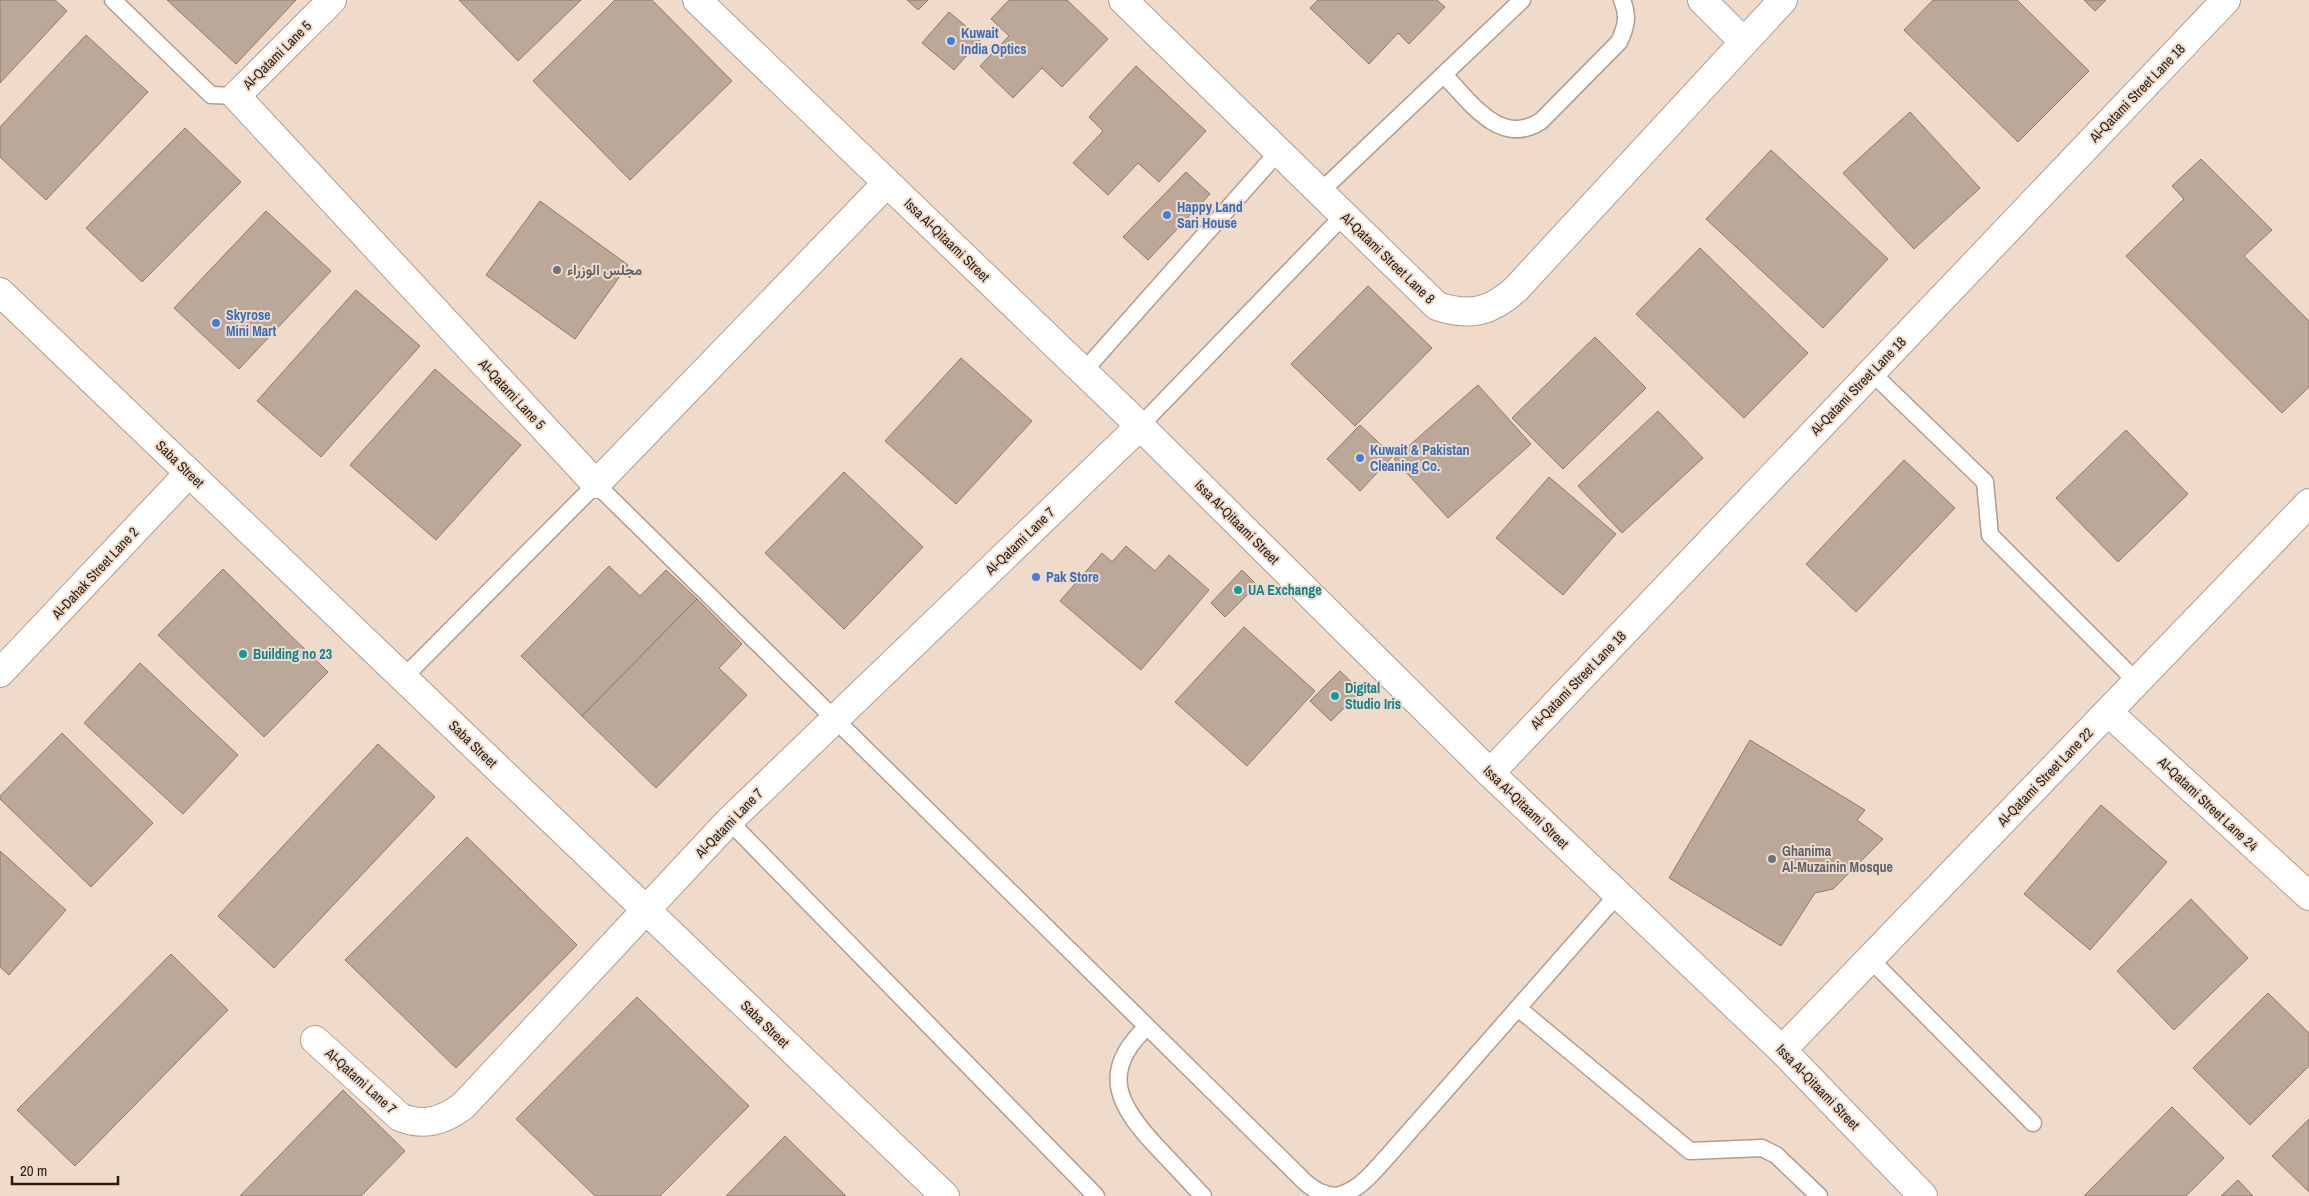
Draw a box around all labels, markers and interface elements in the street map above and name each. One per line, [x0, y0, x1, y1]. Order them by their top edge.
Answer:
street label: Al-Qatami Lane 5 [238, 17, 315, 94]
place label: Kuwait India Optics [961, 24, 1027, 58]
marker: Kuwait India Optics [945, 35, 957, 47]
street label: Al-Qatami Street Lane 18 [2085, 40, 2189, 147]
street label: Issa Al-Qitaami Street [900, 195, 994, 285]
place label: Happy Land Sari House [1177, 198, 1243, 232]
street label: Al-Qatami Street Lane 8 [1336, 208, 1439, 307]
marker: Happy Land Sari House [1161, 209, 1173, 221]
place label: مجلس الوزراء [567, 261, 642, 279]
marker: مجلس الوزراء [551, 264, 563, 276]
place label: Skyrose Mini Mart [226, 306, 277, 340]
marker: Skyrose Mini Mart [210, 317, 222, 329]
street label: Al-Qatami Street Lane 18 [1806, 333, 1910, 440]
street label: Al-Qatami Lane 5 [474, 354, 549, 433]
street label: Saba Street [152, 436, 208, 492]
place label: Kuwait & Pakistan Cleaning Co. [1370, 441, 1470, 475]
marker: Kuwait & Pakistan Cleaning Co. [1354, 452, 1366, 464]
street label: Issa Al-Qitaami Street [1191, 476, 1283, 568]
street label: Al-Qatami Lane 7 [981, 503, 1059, 579]
street label: Al-Dahak Street Lane 2 [47, 523, 142, 624]
place label: Pak Store [1046, 568, 1099, 586]
marker: Pak Store [1030, 571, 1042, 583]
place label: UA Exchange [1248, 581, 1322, 599]
marker: UA Exchange [1232, 584, 1244, 596]
street label: Al-Qatami Street Lane 18 [1526, 627, 1630, 734]
place label: Building no 23 [253, 645, 332, 663]
marker: Building no 23 [237, 648, 249, 660]
place label: Digital Studio Iris [1345, 679, 1401, 713]
marker: Digital Studio Iris [1329, 690, 1341, 702]
street label: Saba Street [445, 716, 501, 772]
street label: Al-Qatami Street Lane 22 [1993, 724, 2097, 831]
street label: Al-Qatami Street Lane 24 [2154, 752, 2262, 855]
street label: Issa Al-Qitaami Street [1479, 762, 1573, 852]
street label: Al-Qatami Lane 7 [691, 784, 767, 862]
place label: Ghanima Al-Muzainin Mosque [1782, 842, 1893, 876]
marker: Ghanima Al-Muzainin Mosque [1766, 853, 1778, 865]
street label: Saba Street [737, 996, 793, 1052]
street label: Issa Al-Qitaami Street [1773, 1040, 1863, 1134]
street label: Al-Qatami Lane 7 [321, 1044, 400, 1118]
scale bar [12, 1154, 119, 1186]
text: 20 m [20, 1160, 47, 1181]

